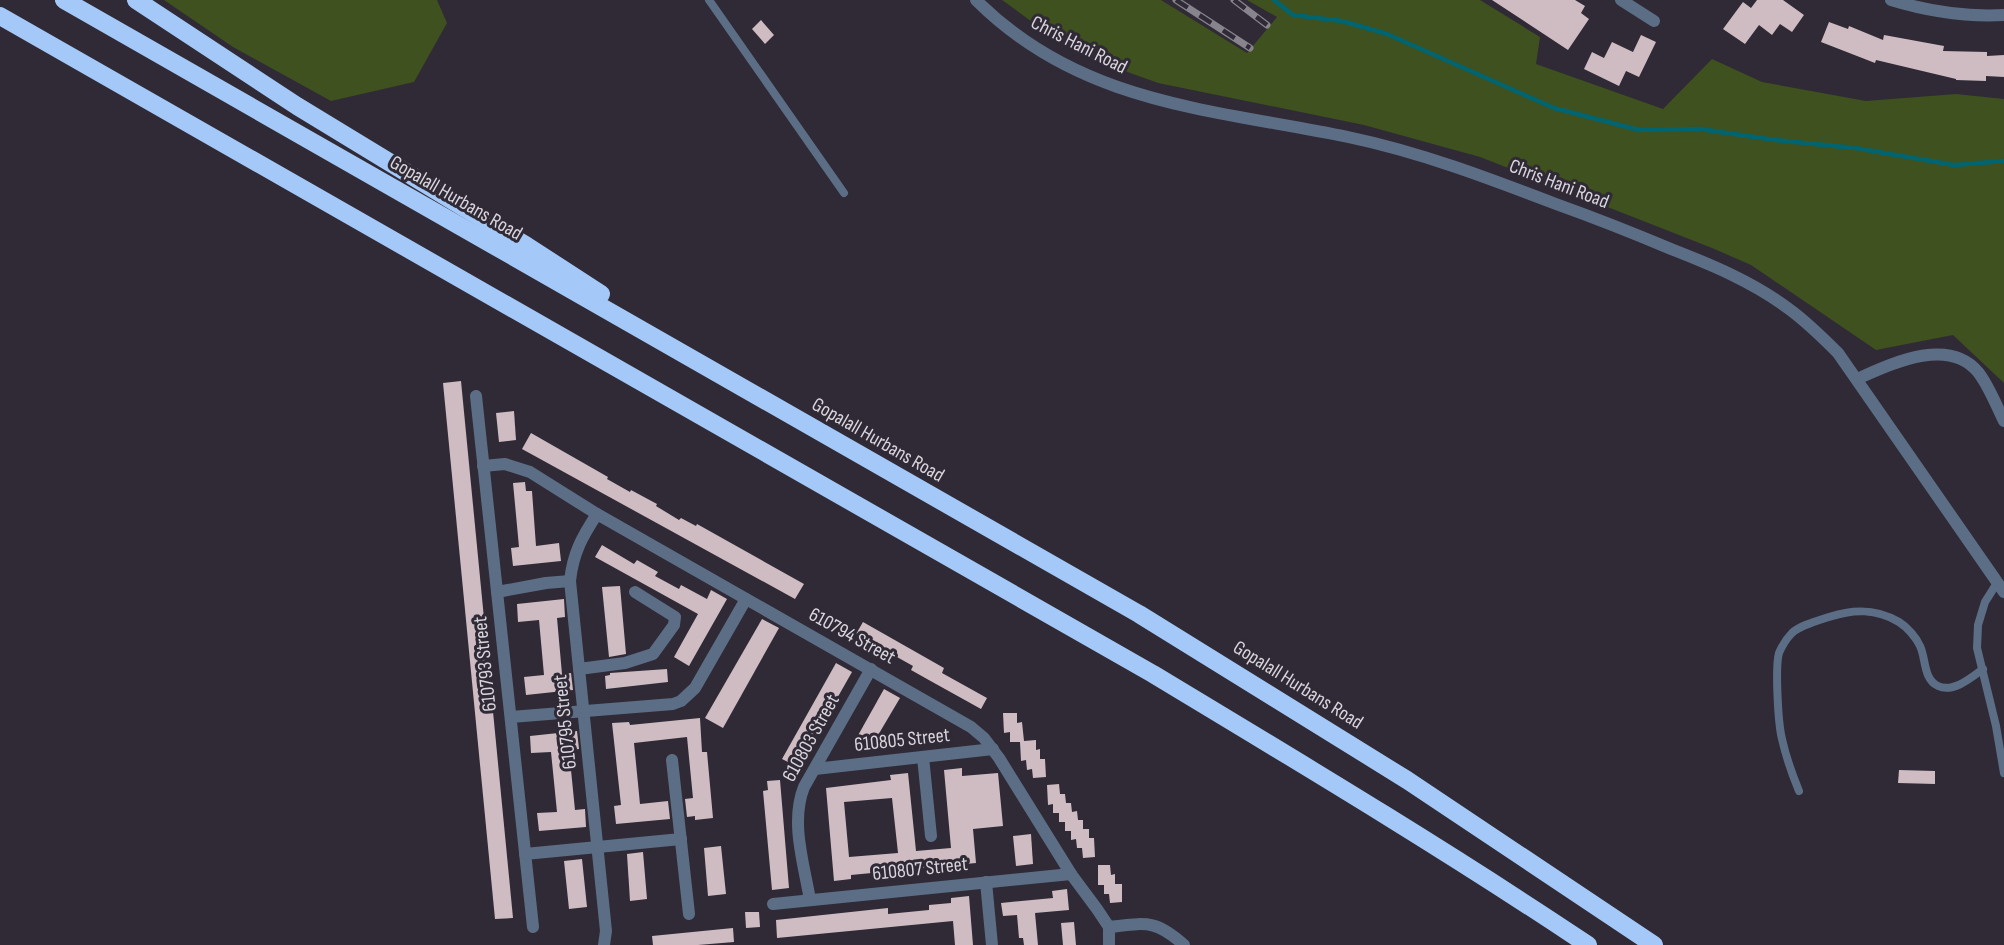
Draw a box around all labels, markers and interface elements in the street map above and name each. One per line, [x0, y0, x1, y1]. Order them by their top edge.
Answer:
street label: Chris Hani Road [1027, 11, 1131, 79]
street label: Gopalall Hurbans Road [386, 150, 526, 246]
street label: Chris Hani Road [1506, 154, 1612, 214]
street label: Gopalall Hurbans Road [808, 392, 948, 488]
street label: 610794 Street [805, 602, 899, 670]
street label: 610793 Street [468, 615, 502, 713]
street label: Gopalall Hurbans Road [1229, 635, 1367, 735]
street label: 610795 Street [548, 674, 582, 770]
street label: 610803 Street [777, 690, 845, 786]
street label: 610805 Street [853, 723, 951, 757]
street label: 610807 Street [871, 852, 969, 886]

